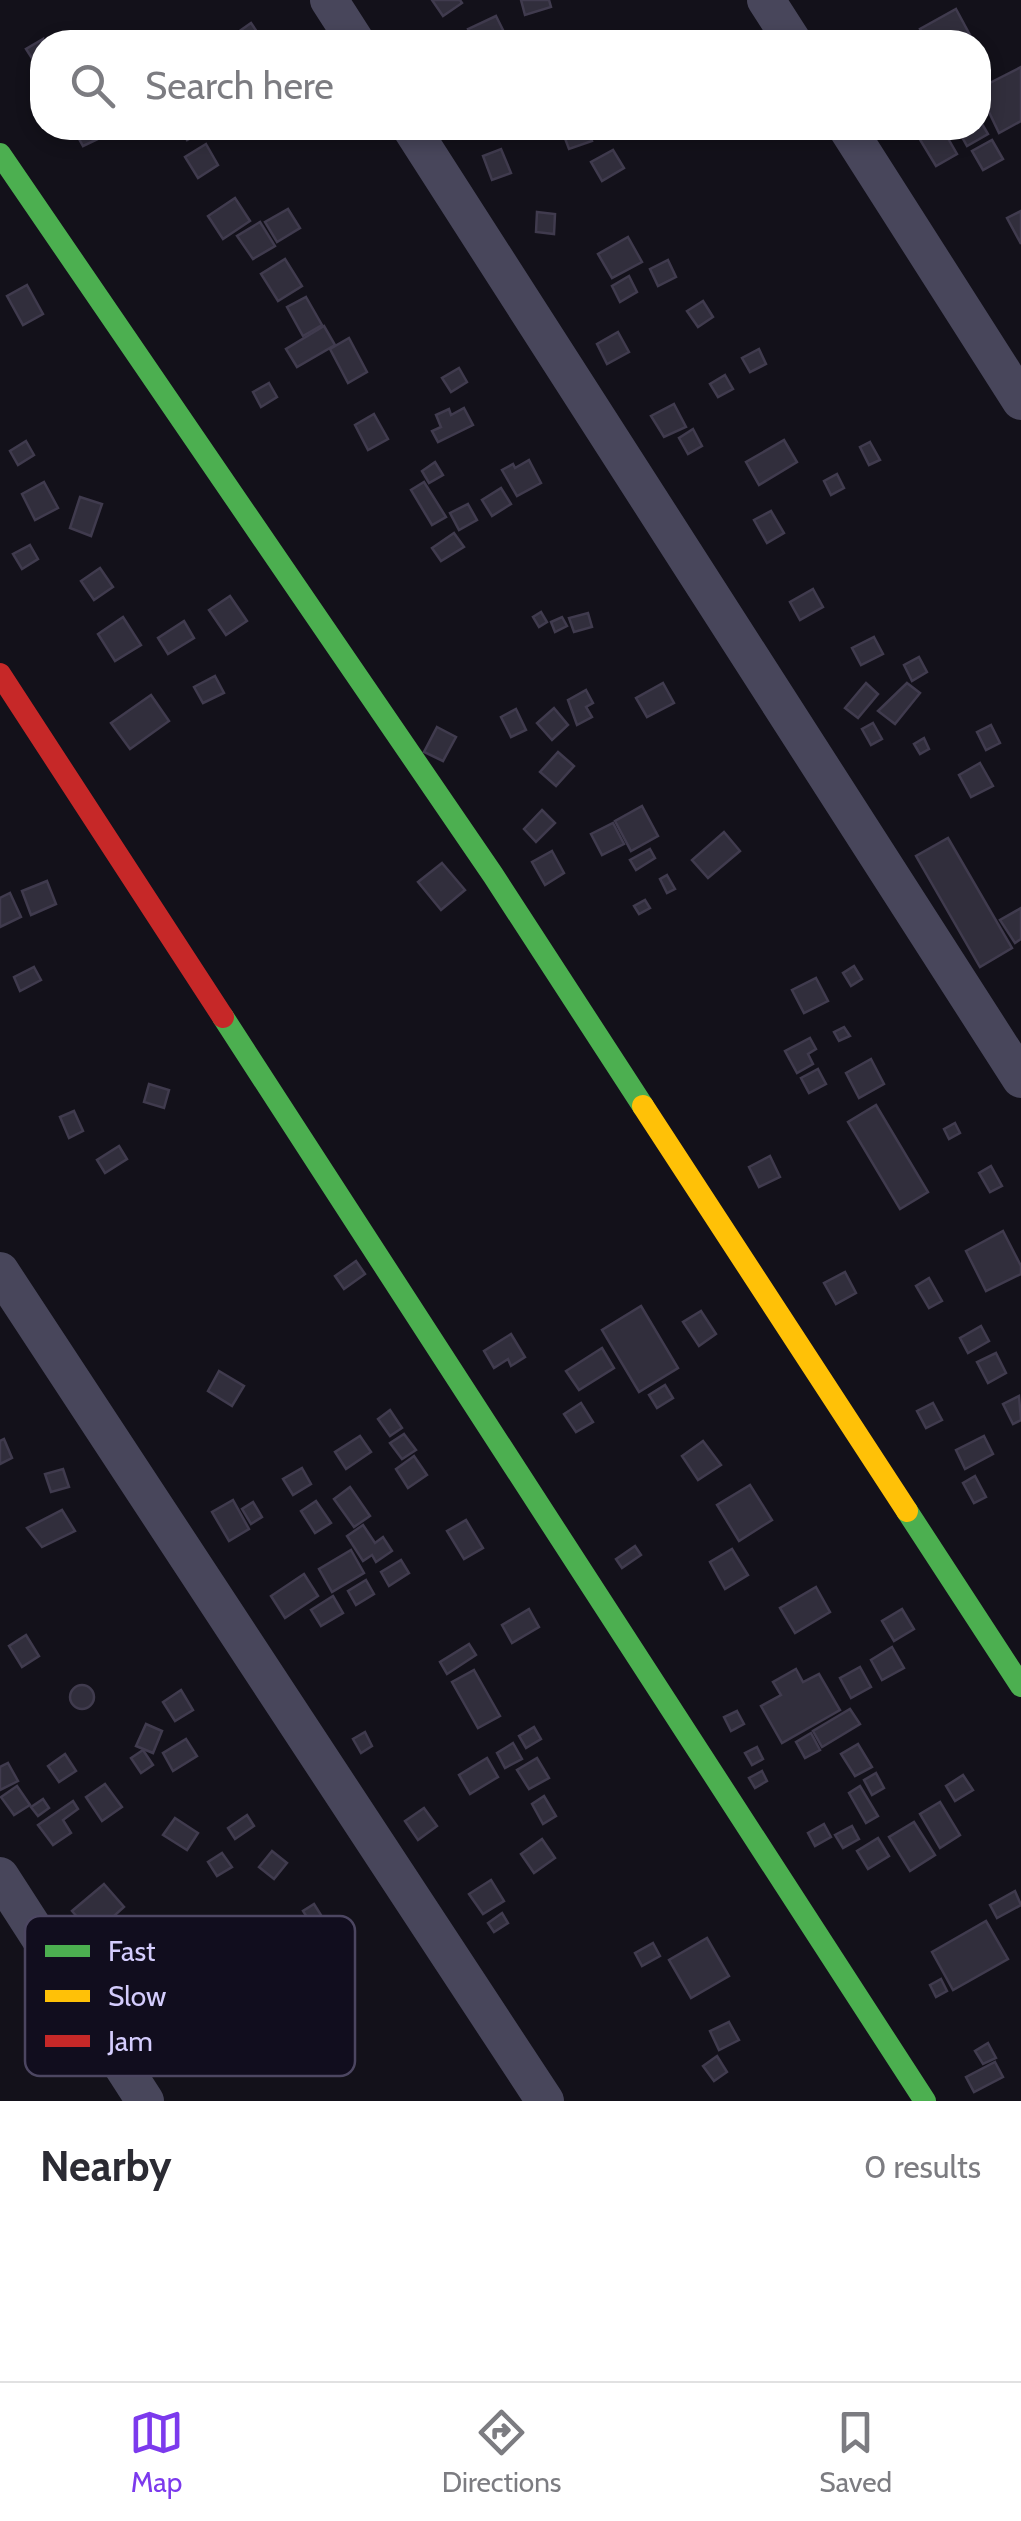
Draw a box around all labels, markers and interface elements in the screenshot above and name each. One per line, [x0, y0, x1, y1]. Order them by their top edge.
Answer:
search box [30, 30, 991, 140]
icon: search [65, 58, 120, 113]
text: Search here [145, 62, 334, 109]
legend [25, 1916, 355, 2076]
text: Fast [108, 1934, 156, 1968]
text: Slow [108, 1979, 166, 2013]
text: Jam [107, 2024, 153, 2058]
text: Nearby [40, 2140, 172, 2192]
text: 0 results [864, 2147, 981, 2186]
tab: Map [129, 2405, 184, 2499]
tab: Directions [442, 2405, 561, 2499]
tab: Saved [819, 2405, 892, 2499]

